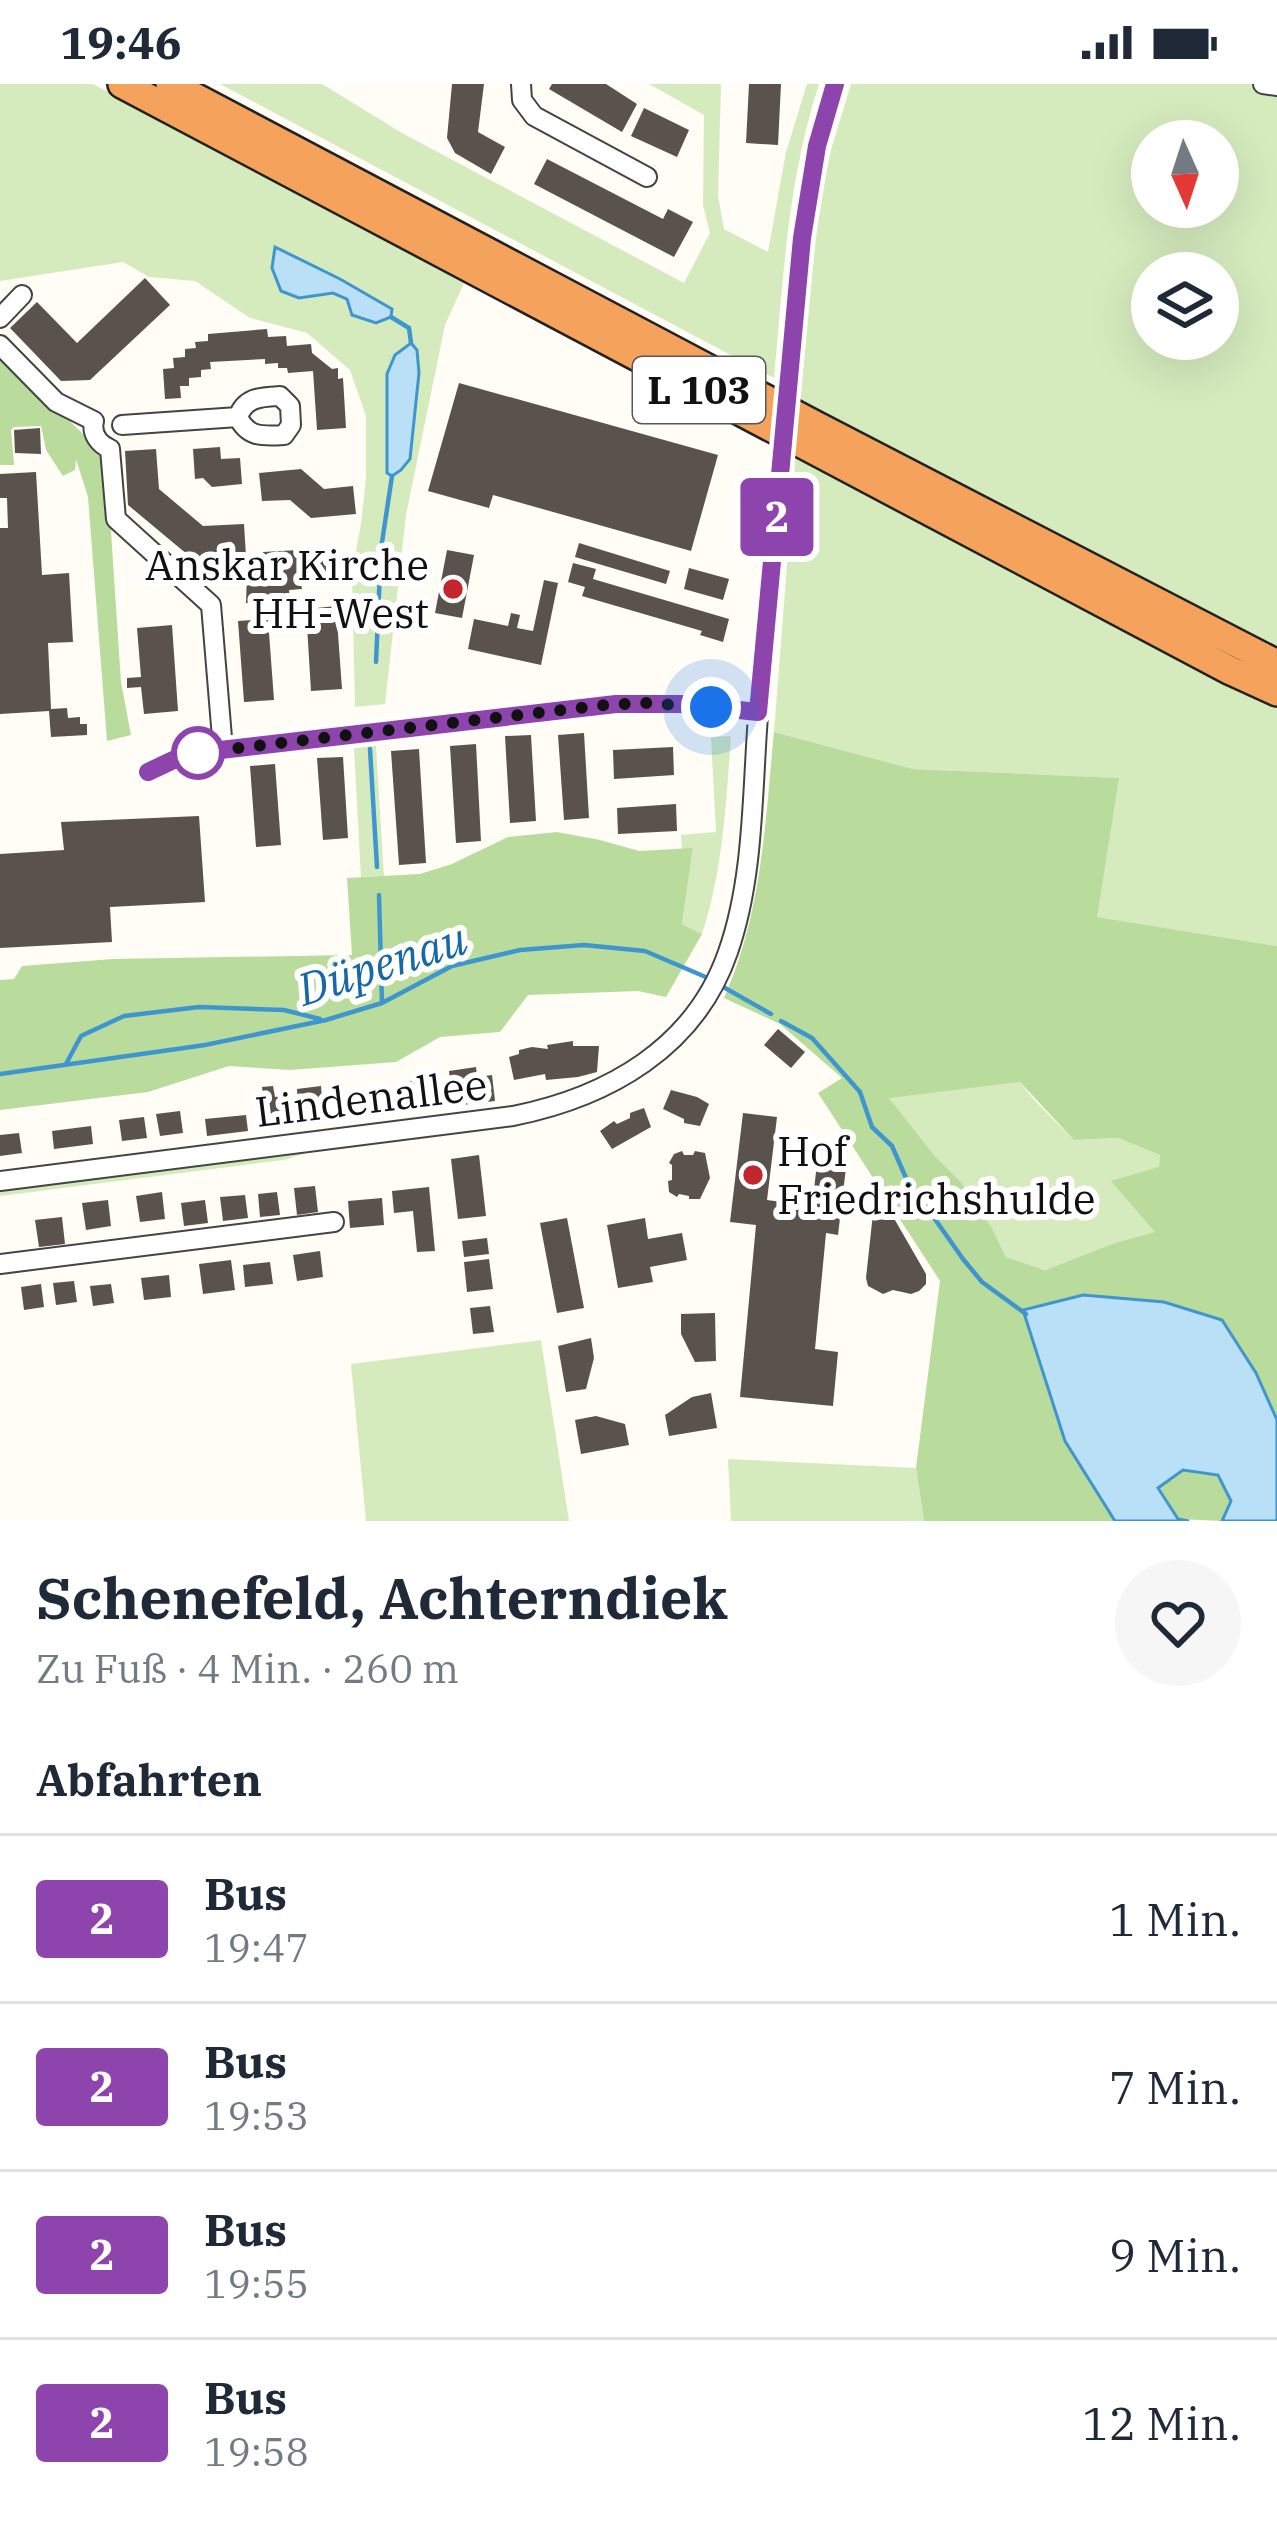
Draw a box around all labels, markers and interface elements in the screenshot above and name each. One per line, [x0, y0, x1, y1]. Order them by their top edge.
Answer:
text: 19:46 [60, 13, 182, 71]
north arrow [1131, 120, 1239, 228]
map controls [1131, 120, 1239, 360]
button: layers [1131, 252, 1239, 360]
road number: L 103 [633, 357, 765, 423]
line badge: 2 [738, 478, 816, 556]
text: 2 [764, 489, 790, 544]
place label: Anskar Kirche HH-West [145, 537, 429, 640]
marker: Anskar Kirche HH-West [440, 576, 466, 602]
your location [681, 677, 741, 737]
unlabelled marker [173, 728, 223, 778]
water label: Düpenau [289, 908, 474, 1018]
street label: Lindenallee [252, 1056, 490, 1139]
place label: Hof Friedrichshulde [777, 1123, 1096, 1226]
marker: Hof Friedrichshulde [740, 1162, 766, 1188]
button: heart [1115, 1560, 1241, 1686]
text: Schenefeld, Achterndiek [36, 1561, 728, 1635]
text: Zu Fuß · 4 Min. · 260 m [36, 1643, 459, 1694]
text: Abfahrten [36, 1750, 262, 1808]
text: Bus [204, 1864, 287, 1922]
text: 1 Min. [1109, 1890, 1241, 1948]
text: 2 [89, 1891, 115, 1946]
text: 19:47 [204, 1922, 309, 1973]
text: Bus [204, 2032, 287, 2090]
text: 7 Min. [1109, 2058, 1241, 2116]
text: 2 [89, 2059, 115, 2114]
text: 19:53 [204, 2090, 309, 2141]
text: Bus [204, 2200, 287, 2258]
text: 9 Min. [1109, 2226, 1241, 2284]
text: 2 [89, 2227, 115, 2282]
text: 19:55 [204, 2258, 309, 2309]
text: Bus [204, 2368, 287, 2426]
text: 12 Min. [1082, 2394, 1241, 2452]
text: 2 [89, 2395, 115, 2450]
text: 19:58 [204, 2426, 309, 2477]

